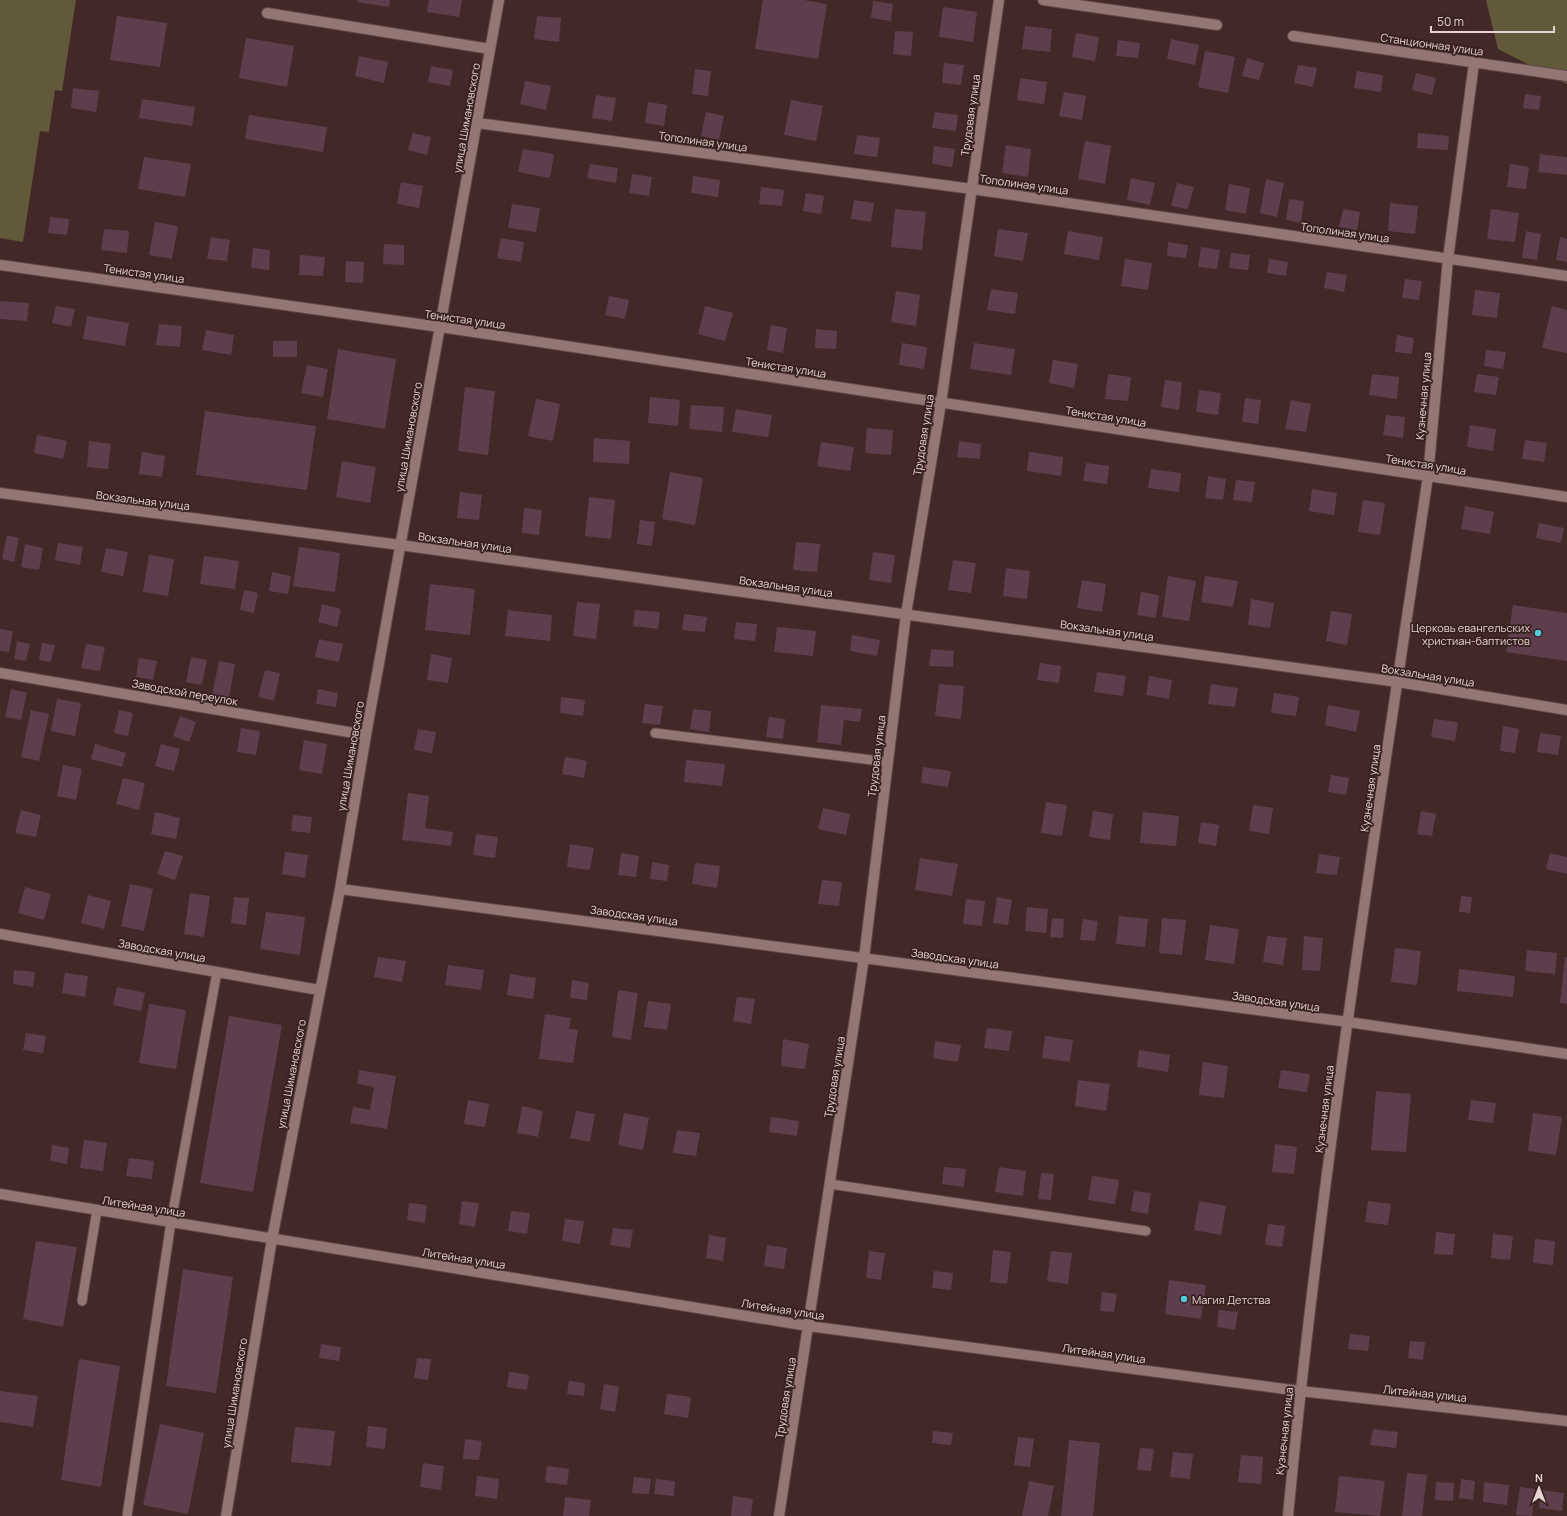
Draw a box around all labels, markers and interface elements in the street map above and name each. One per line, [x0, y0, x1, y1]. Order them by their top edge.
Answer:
scale bar [1431, 8, 1554, 34]
text: 50 m [1437, 13, 1464, 30]
street label: Станционная улица [1380, 29, 1484, 59]
street label: улица Шимановского [449, 61, 483, 174]
street label: Трудовая улица [957, 73, 983, 157]
street label: Тополиная улица [658, 127, 748, 155]
street label: Тополиная улица [979, 170, 1069, 198]
street label: Тополиная улица [1300, 218, 1390, 246]
street label: Тенистая улица [102, 260, 186, 286]
street label: Тенистая улица [423, 306, 507, 332]
street label: Кузнечная улица [1412, 351, 1434, 441]
street label: Тенистая улица [744, 353, 828, 381]
street label: улица Шимановского [391, 380, 425, 493]
street label: Трудовая улица [909, 393, 937, 477]
street label: Тенистая улица [1064, 402, 1148, 430]
street label: Тенистая улица [1384, 450, 1468, 478]
street label: Вокзальная улица [95, 487, 191, 513]
street label: Вокзальная улица [417, 528, 513, 556]
street label: Вокзальная улица [738, 572, 834, 600]
street label: Вокзальная улица [1059, 616, 1155, 644]
place label: Церковь евангельских христиан-баптистов [1411, 620, 1530, 648]
marker: Церковь евангельских христиан-баптистов [1533, 628, 1543, 638]
street label: Вокзальная улица [1380, 660, 1476, 690]
street label: Заводской переулок [131, 675, 240, 709]
street label: улица Шимановского [333, 699, 367, 812]
street label: Трудовая улица [864, 714, 888, 798]
street label: Кузнечная улица [1356, 743, 1384, 833]
street label: Заводская улица [589, 901, 679, 929]
street label: Заводская улица [117, 935, 207, 965]
street label: Заводская улица [910, 944, 1000, 972]
street label: Заводская улица [1231, 987, 1321, 1015]
street label: улица Шимановского [273, 1017, 309, 1130]
street label: Трудовая улица [820, 1035, 848, 1119]
street label: Кузнечная улица [1311, 1064, 1337, 1154]
street label: Литейная улица [101, 1192, 187, 1220]
street label: Литейная улица [421, 1244, 507, 1272]
place label: Магия Детства [1192, 1292, 1270, 1307]
marker: Магия Детства [1179, 1294, 1189, 1304]
street label: Литейная улица [740, 1295, 826, 1323]
street label: улица Шимановского [218, 1336, 250, 1449]
street label: Литейная улица [1061, 1340, 1147, 1366]
street label: Трудовая улица [771, 1356, 799, 1440]
street label: Литейная улица [1382, 1381, 1468, 1405]
street label: Кузнечная улица [1272, 1386, 1296, 1476]
north arrow [1519, 1468, 1559, 1508]
text: N [1535, 1470, 1543, 1485]

